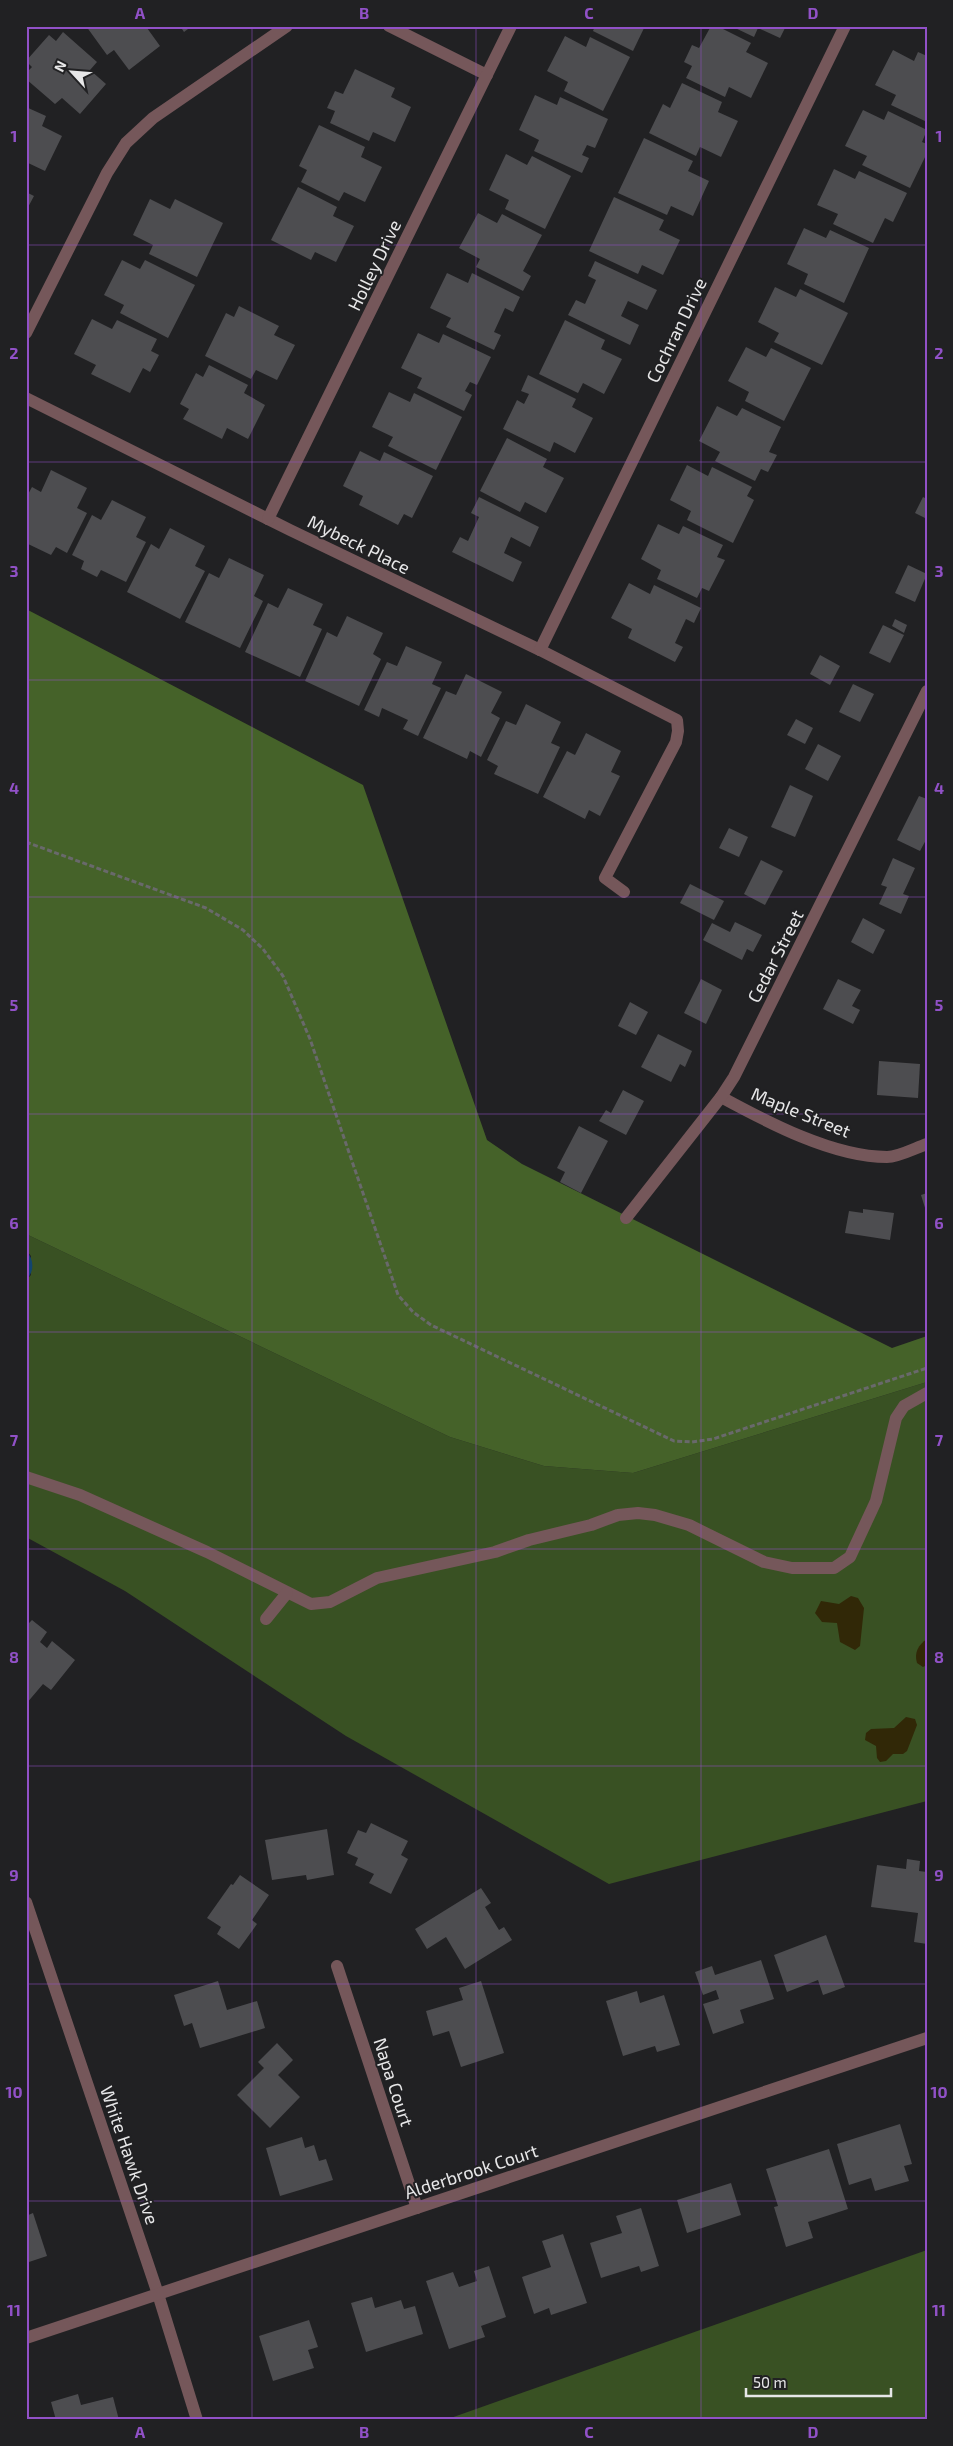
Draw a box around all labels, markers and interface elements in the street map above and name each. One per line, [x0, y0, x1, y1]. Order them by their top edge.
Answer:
text: A [135, 3, 146, 22]
text: B [359, 3, 369, 22]
text: C [584, 3, 594, 22]
text: D [808, 3, 819, 22]
north arrow [48, 48, 98, 98]
text: N [50, 58, 70, 74]
text: 1 [11, 126, 17, 145]
text: 1 [936, 126, 942, 145]
street label: Holley Drive [343, 216, 405, 314]
street label: Cochran Drive [641, 274, 711, 386]
text: 2 [9, 343, 19, 362]
text: 2 [934, 343, 944, 362]
street label: Mybeck Place [304, 510, 414, 578]
text: 3 [9, 561, 19, 580]
text: 3 [934, 561, 944, 580]
text: 4 [9, 778, 19, 797]
text: 4 [934, 778, 944, 797]
street label: Cedar Street [742, 906, 808, 1006]
text: 5 [10, 995, 19, 1014]
text: 5 [935, 995, 944, 1014]
street label: Maple Street [748, 1082, 854, 1142]
text: 6 [9, 1213, 19, 1232]
text: 6 [934, 1213, 944, 1232]
text: 7 [10, 1430, 19, 1449]
text: 7 [935, 1430, 944, 1449]
text: 8 [9, 1647, 19, 1666]
text: 8 [934, 1647, 944, 1666]
text: 9 [9, 1865, 19, 1884]
text: 9 [934, 1865, 944, 1884]
street label: Napa Court [369, 2035, 419, 2129]
text: 10 [5, 2082, 23, 2101]
text: 10 [930, 2082, 948, 2101]
street label: White Hawk Drive [96, 2083, 164, 2227]
street label: Alderbrook Court [401, 2139, 541, 2203]
text: 11 [7, 2300, 21, 2319]
text: 11 [932, 2300, 946, 2319]
scale bar [746, 2366, 890, 2398]
text: 50 m [753, 2373, 787, 2391]
text: A [135, 2422, 146, 2441]
text: B [359, 2422, 369, 2441]
text: C [584, 2422, 594, 2441]
text: D [808, 2422, 819, 2441]

